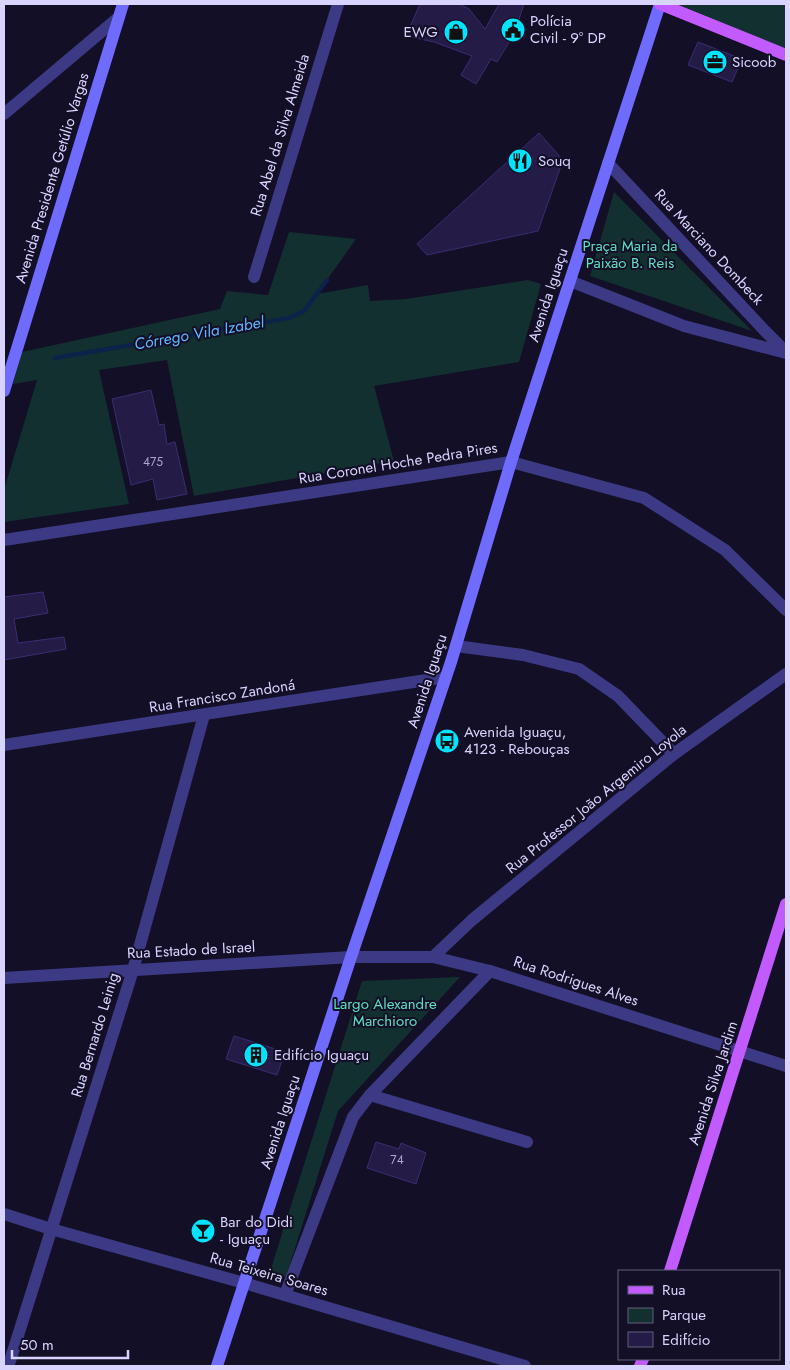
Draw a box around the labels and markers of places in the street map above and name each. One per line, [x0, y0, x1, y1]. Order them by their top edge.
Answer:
place label: Polícia Civil - 9º DP [530, 10, 606, 49]
public building icon: Polícia Civil - 9º DP [500, 17, 526, 43]
shop icon: EWG [443, 19, 469, 45]
place label: EWG [403, 21, 438, 43]
office icon: Sicoob [702, 49, 728, 75]
place label: Sicoob [732, 51, 777, 73]
restaurant icon: Souq [507, 148, 533, 174]
place label: Souq [538, 150, 571, 172]
place label: Avenida Iguaçu, 4123 - Rebouças [464, 721, 570, 760]
bus stop icon: Avenida Iguaçu, 4123 - Rebouças [434, 728, 460, 754]
building icon: Edifício Iguaçu [243, 1042, 269, 1068]
place label: Edifício Iguaçu [274, 1044, 369, 1066]
place label: Bar do Didi - Iguaçu [220, 1211, 293, 1250]
bar icon: Bar do Didi - Iguaçu [190, 1218, 216, 1244]

